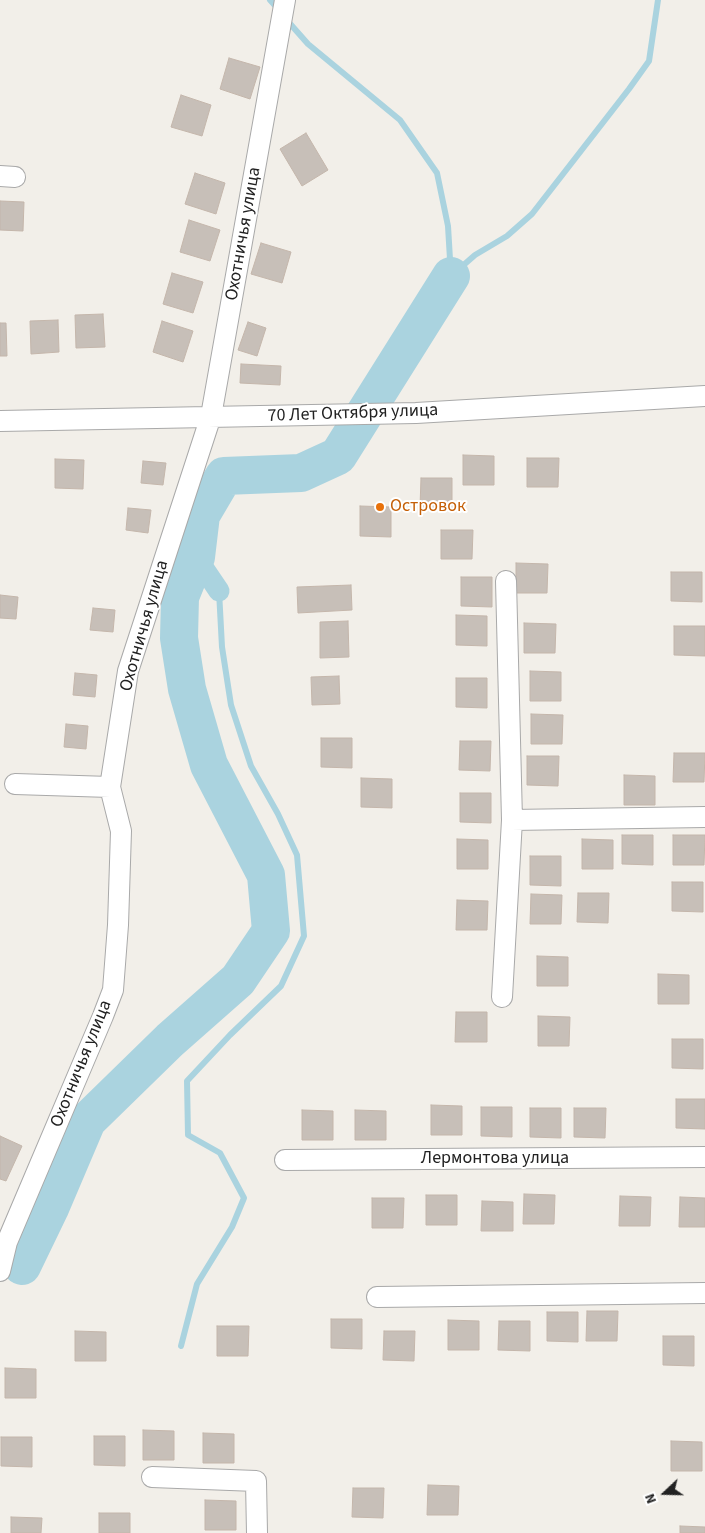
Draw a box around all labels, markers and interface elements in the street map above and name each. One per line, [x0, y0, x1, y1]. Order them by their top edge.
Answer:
street label: Охотничья улица [222, 165, 266, 303]
street label: 70 Лет Октября улица [267, 400, 439, 428]
place label: Островок [390, 496, 466, 518]
marker: Островок [374, 501, 386, 513]
street label: Охотничья улица [116, 558, 174, 694]
street label: Охотничья улица [47, 997, 117, 1131]
street label: Лермонтова улица [421, 1148, 569, 1170]
north arrow [640, 1468, 690, 1518]
text: N [640, 1490, 662, 1506]

